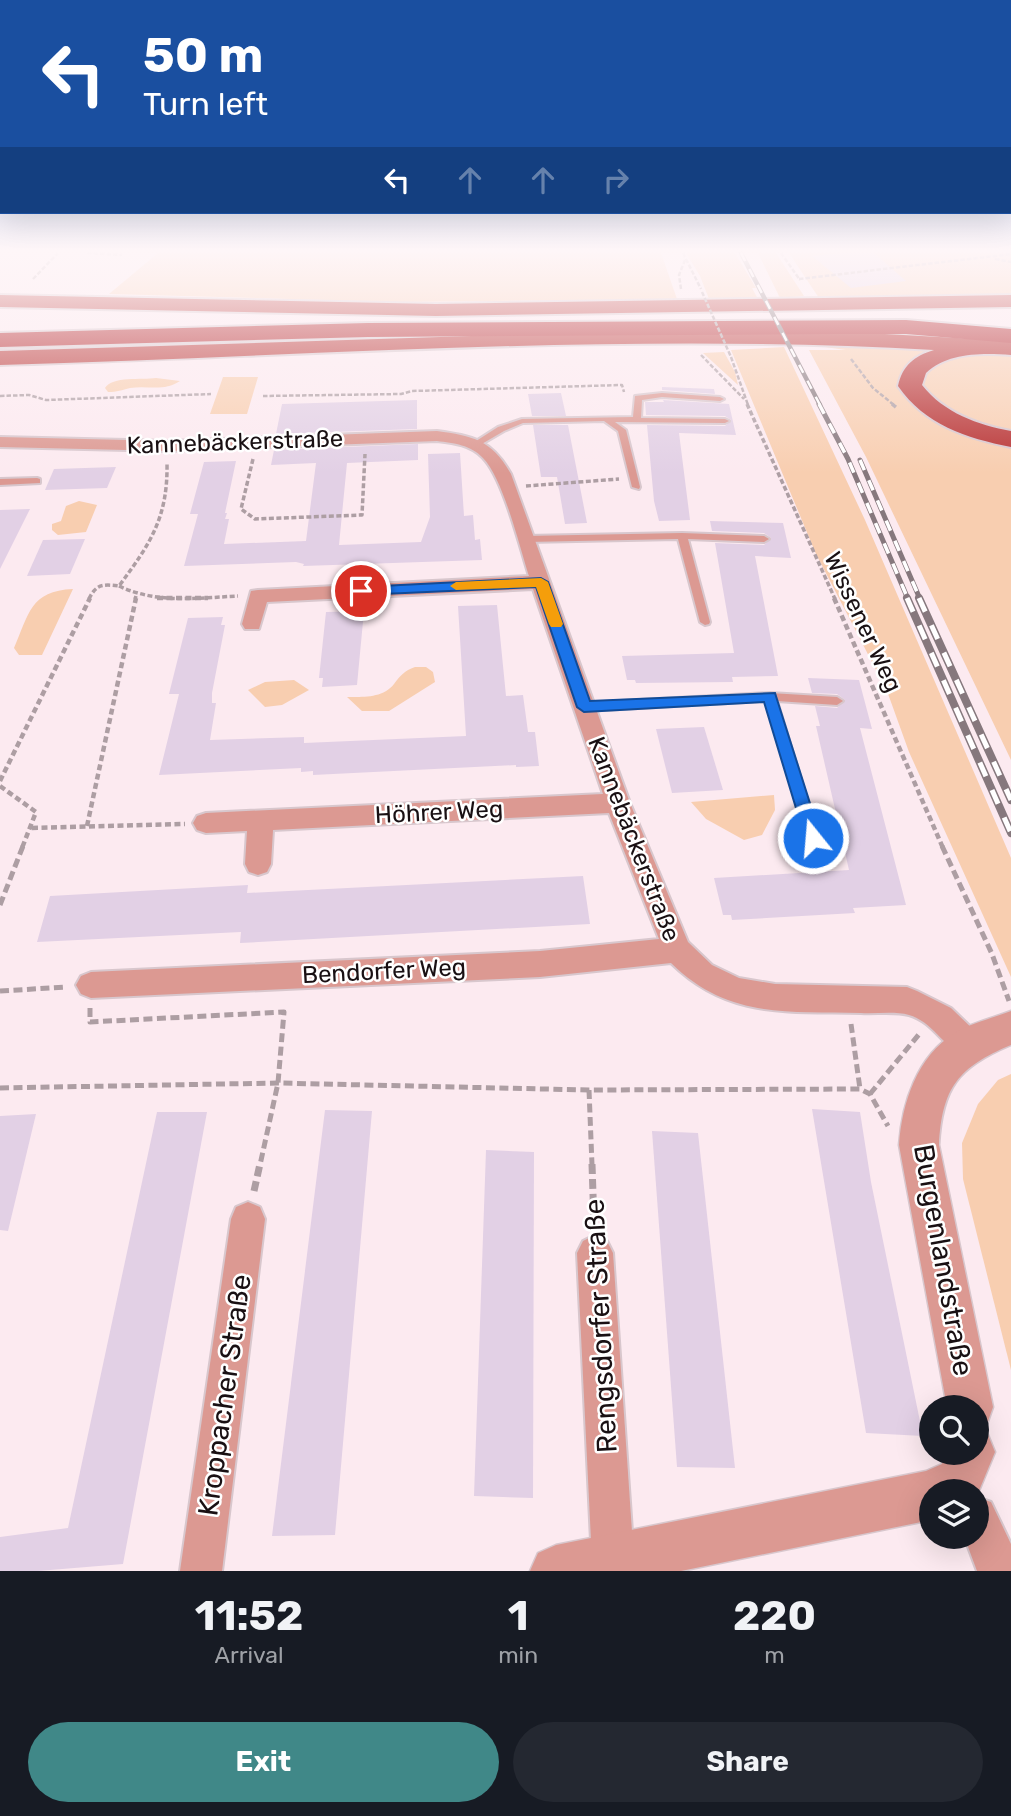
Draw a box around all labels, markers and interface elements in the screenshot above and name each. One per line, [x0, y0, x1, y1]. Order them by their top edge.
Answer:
text: 50 m [143, 26, 263, 84]
icon: left [28, 28, 119, 119]
text: Turn left [143, 85, 268, 123]
icon: left [378, 161, 416, 199]
icon: ahead [451, 161, 489, 199]
icon: ahead [524, 161, 562, 199]
icon: right [597, 161, 635, 199]
street label: Kannebäckerstraße [126, 424, 344, 460]
street label: Wissener Weg [818, 547, 908, 697]
pin [331, 561, 391, 621]
icon: arrive [342, 572, 380, 610]
street label: Kannebäckerstraße [582, 733, 686, 945]
street label: Höhrer Weg [374, 795, 504, 829]
position arrow [776, 801, 850, 875]
street label: Bendorfer Weg [301, 953, 467, 989]
street label: Burgenlandstraße [907, 1142, 980, 1378]
street label: Rengsdorfer Straße [577, 1198, 624, 1454]
street label: Kroppacher Straße [191, 1272, 258, 1518]
map controls [919, 1395, 989, 1549]
button: search [919, 1395, 989, 1465]
button: layers [919, 1479, 989, 1549]
text: 11:52 [195, 1591, 303, 1641]
text: 1 [508, 1591, 529, 1641]
text: 220 [733, 1591, 816, 1641]
text: Arrival [215, 1641, 284, 1669]
text: min [498, 1641, 538, 1669]
text: m [764, 1641, 785, 1669]
button: Exit [28, 1722, 499, 1802]
button: Share [513, 1722, 983, 1802]

